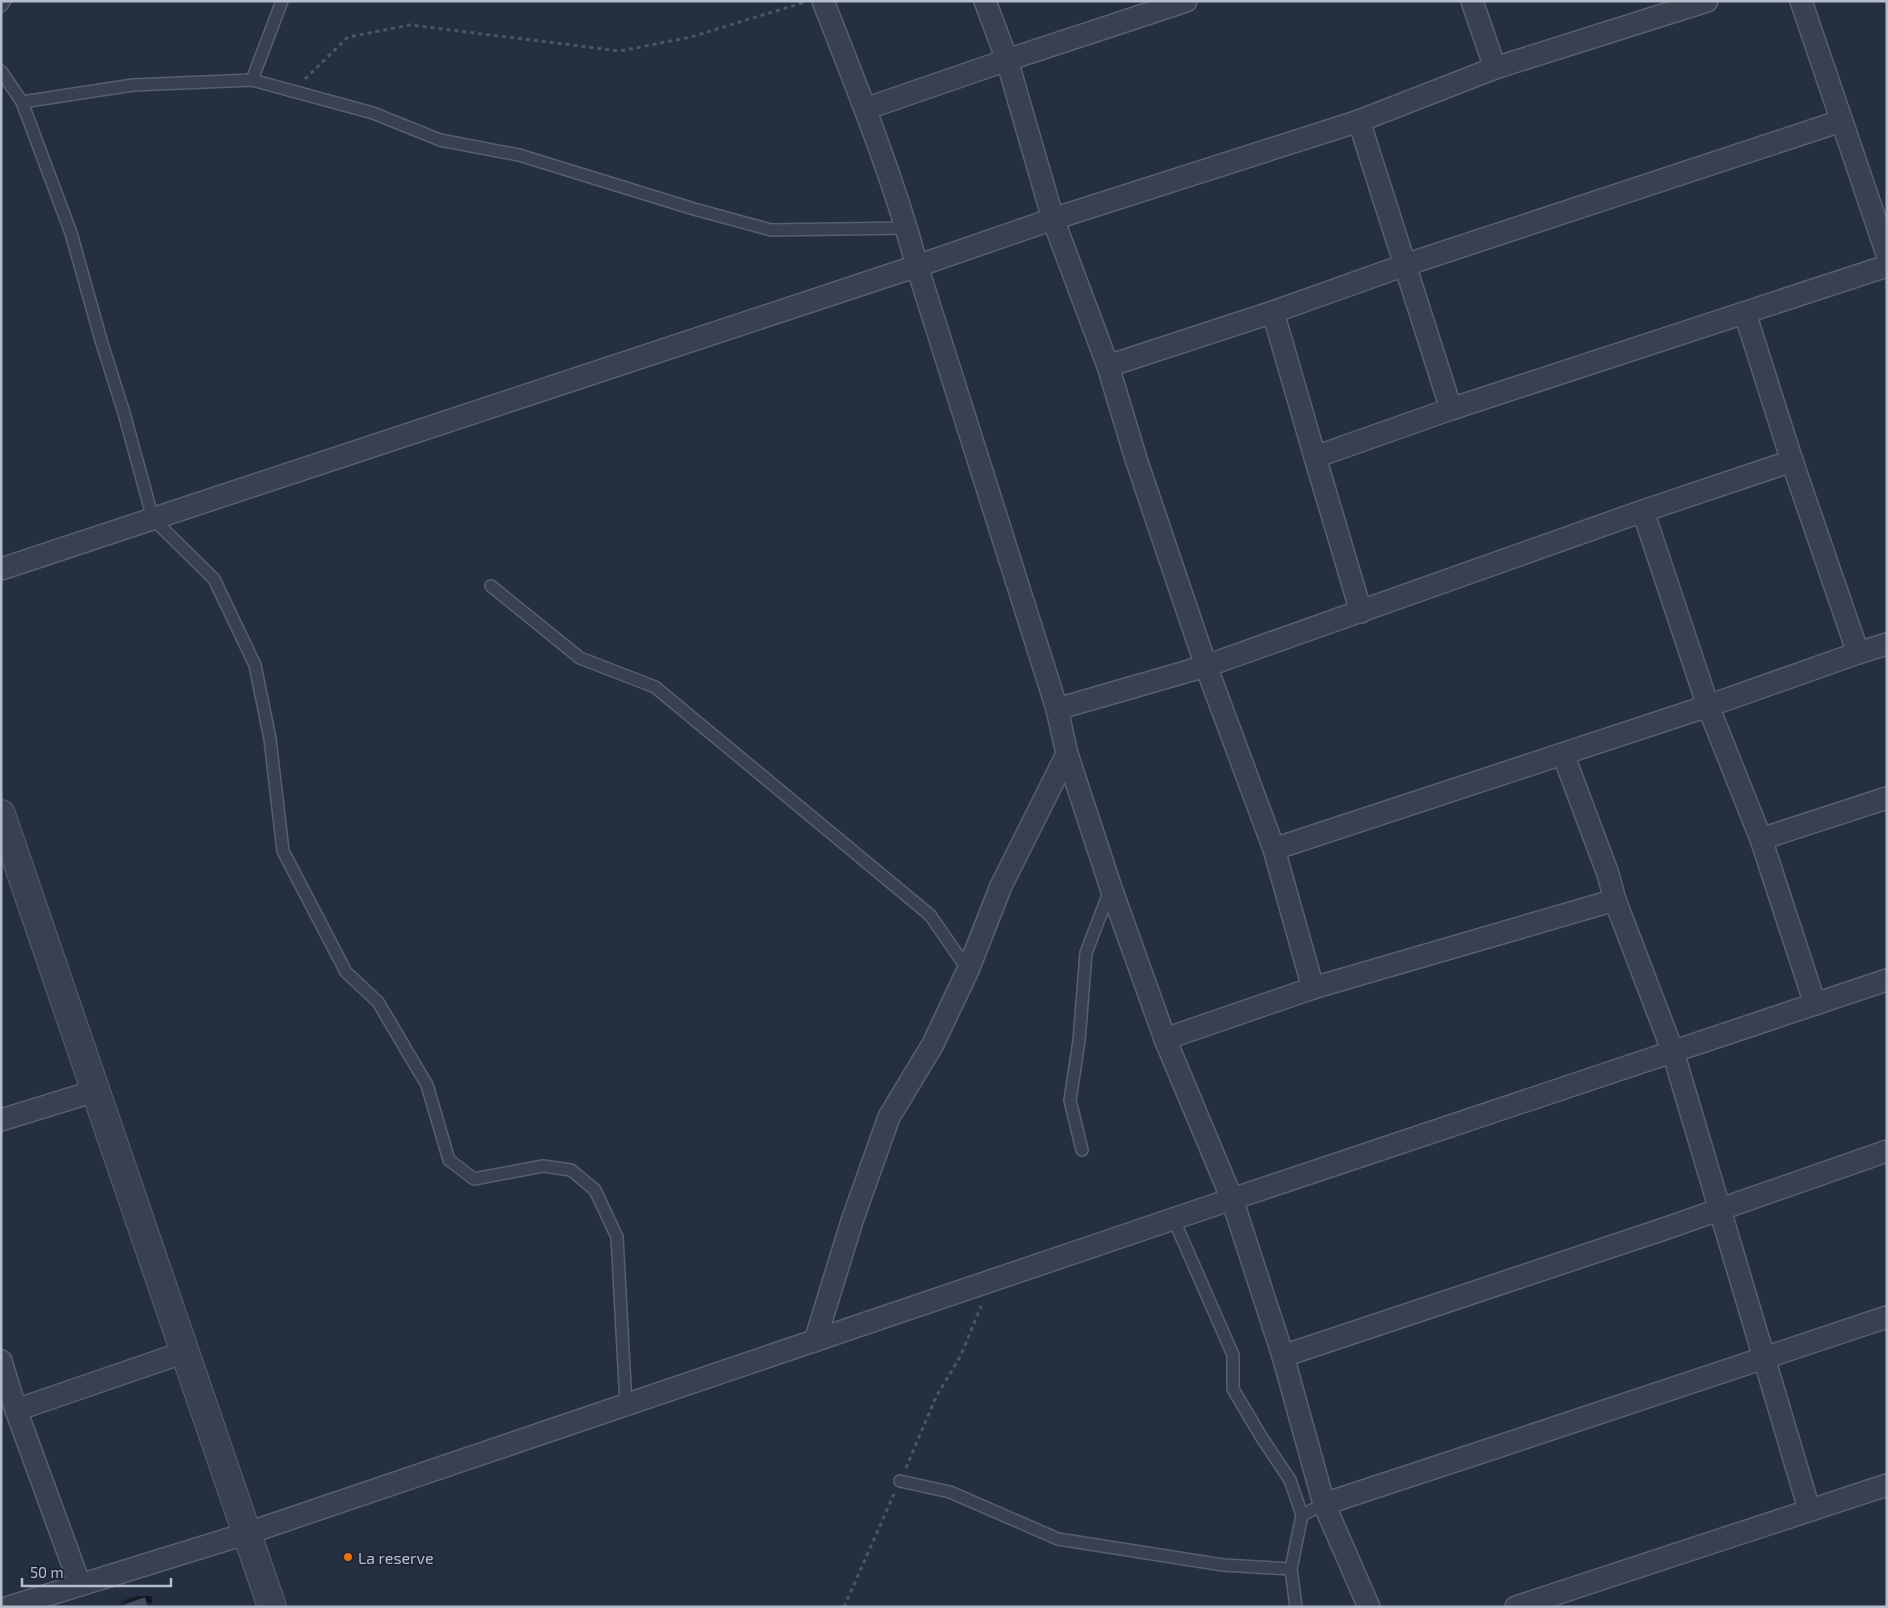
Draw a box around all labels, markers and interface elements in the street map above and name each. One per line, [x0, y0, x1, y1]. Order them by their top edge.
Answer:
place label: La reserve [358, 1548, 434, 1567]
marker: La reserve [342, 1551, 354, 1563]
scale bar [22, 1556, 171, 1588]
text: 50 m [30, 1563, 64, 1581]

